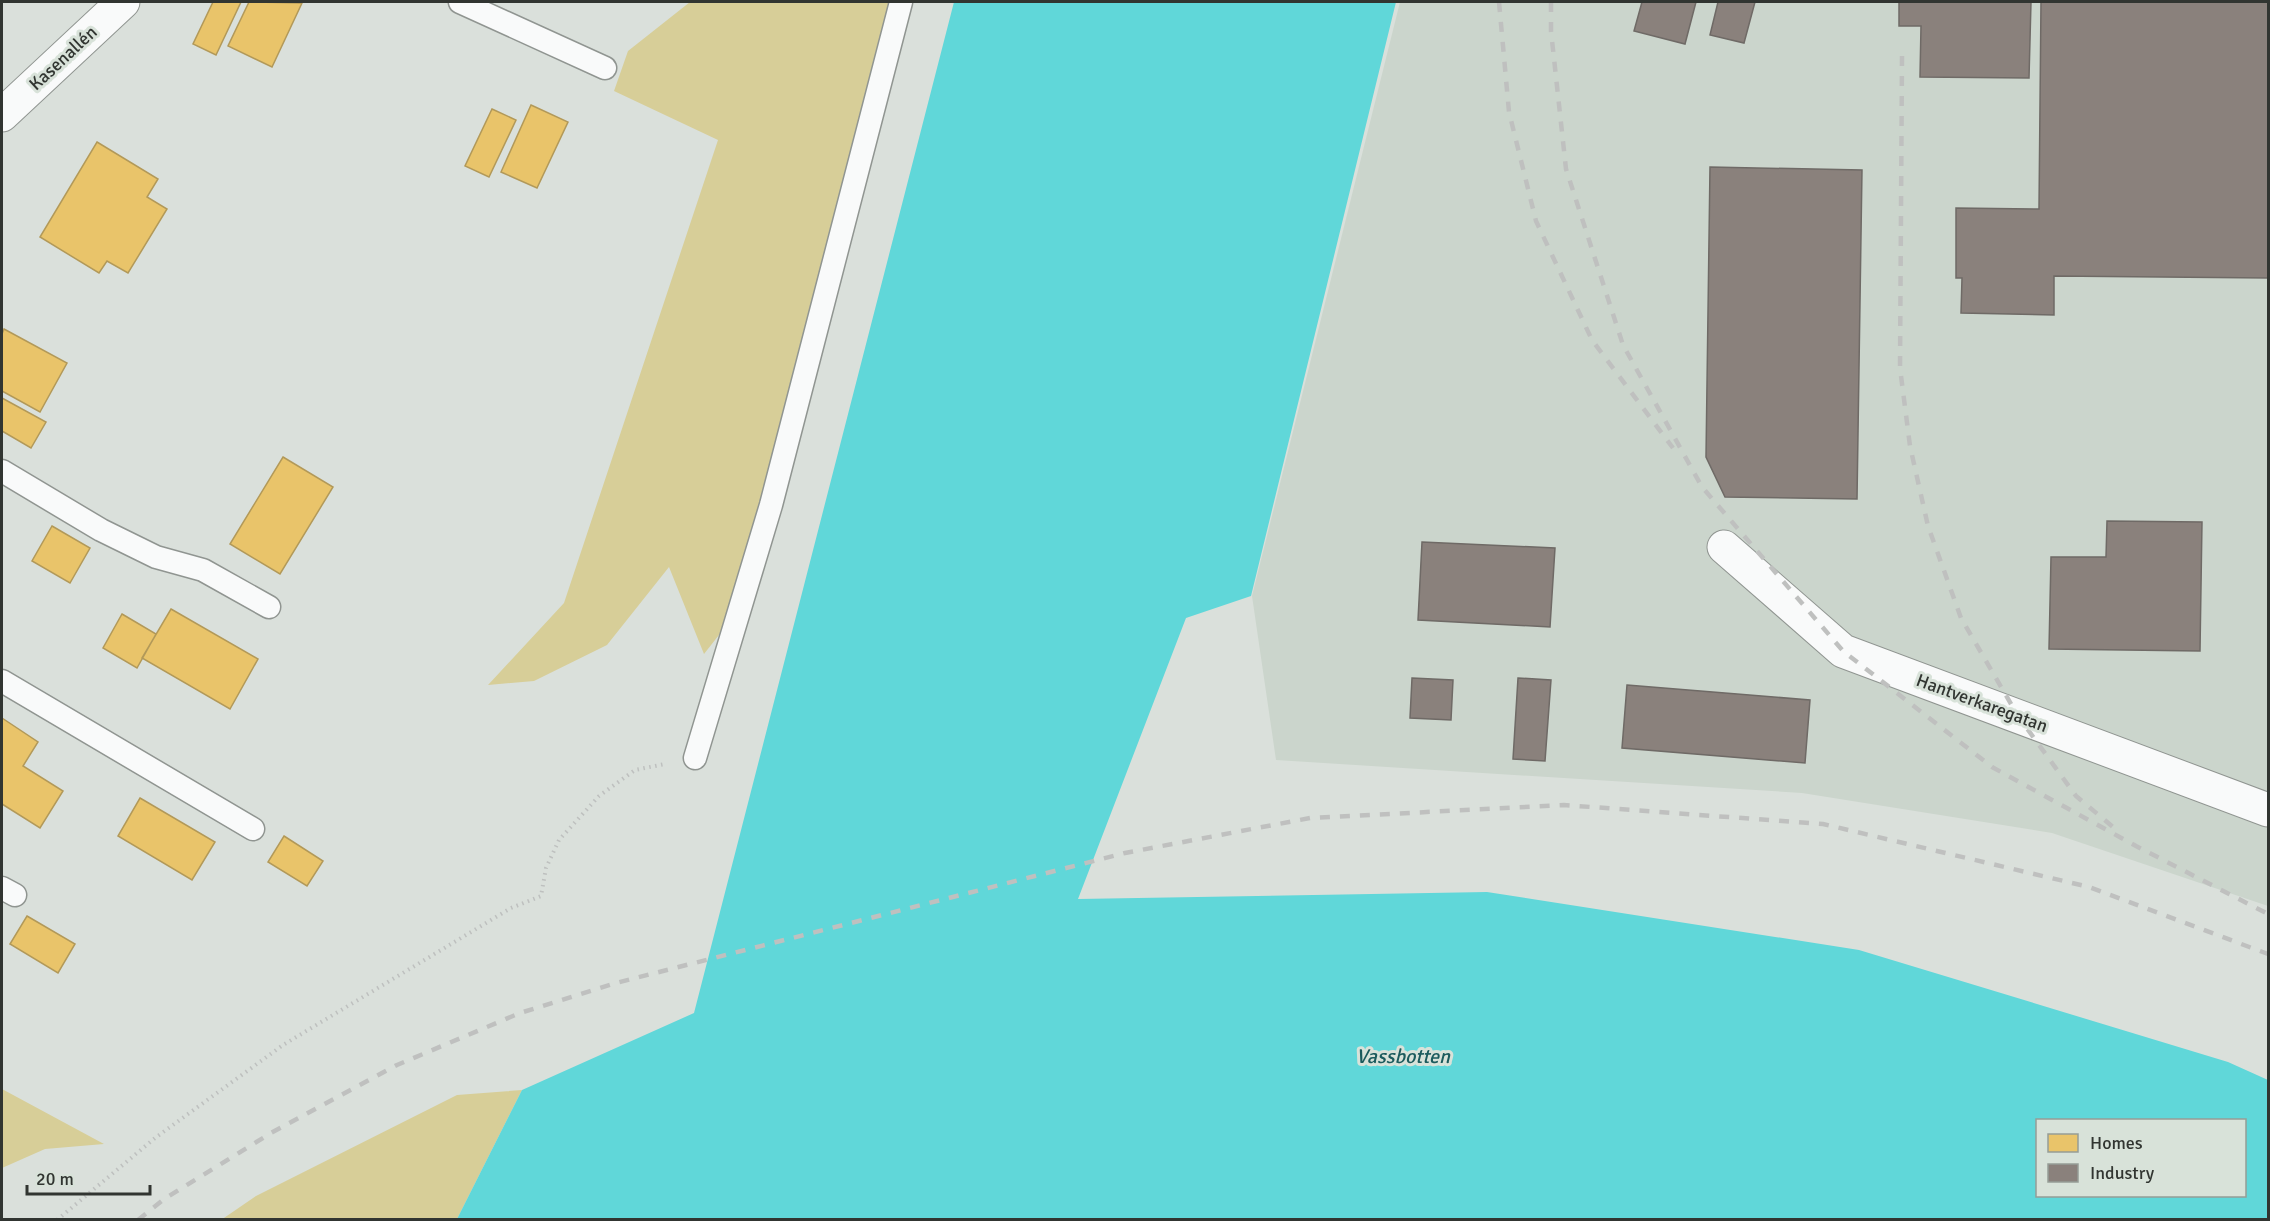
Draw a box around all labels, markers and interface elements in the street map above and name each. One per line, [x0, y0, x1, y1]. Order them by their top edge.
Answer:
street label: Kasenallén [25, 21, 101, 95]
street label: Hantverkaregatan [1913, 669, 2051, 737]
water label: Vassbotten [1356, 1044, 1451, 1069]
legend [2036, 1119, 2246, 1197]
text: Homes [2090, 1132, 2143, 1154]
scale bar [27, 1158, 150, 1196]
text: Industry [2090, 1162, 2155, 1184]
text: 20 m [36, 1168, 74, 1190]

